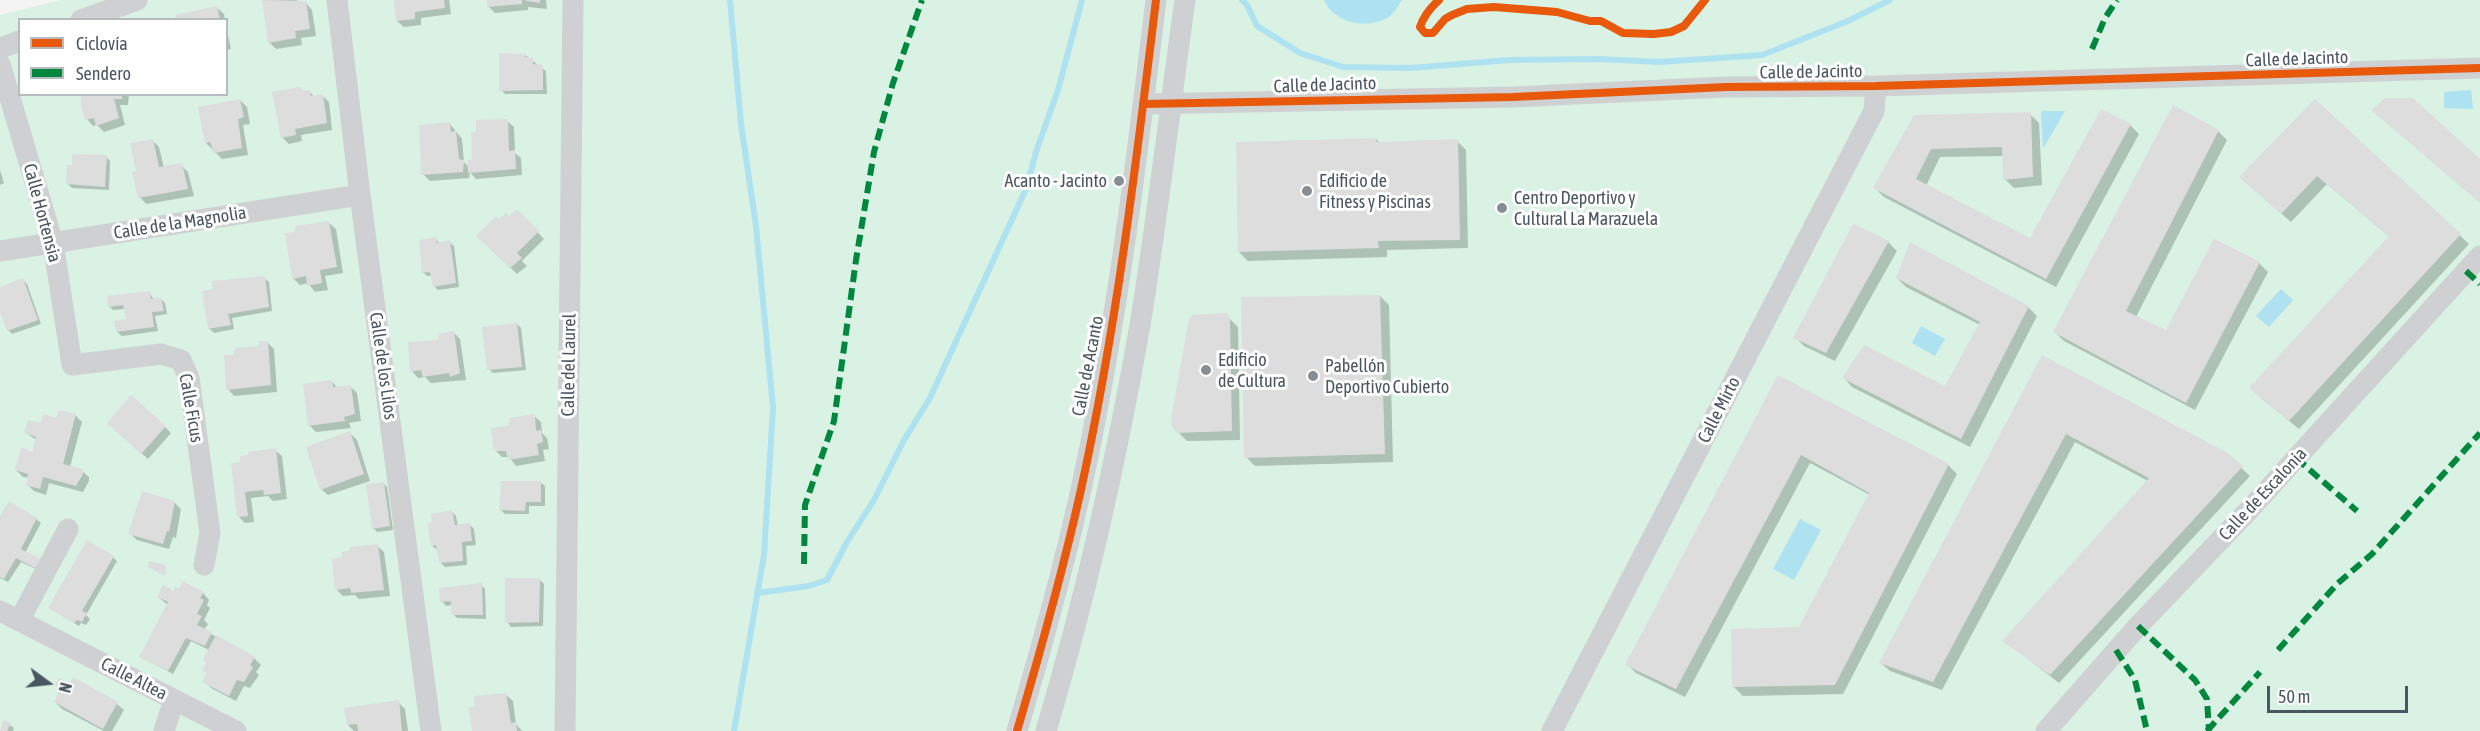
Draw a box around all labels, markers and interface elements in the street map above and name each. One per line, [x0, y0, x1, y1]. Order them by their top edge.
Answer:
legend [18, 18, 228, 96]
text: Ciclovía [76, 33, 128, 54]
street label: Calle de Jacinto [2245, 46, 2349, 72]
street label: Calle de Jacinto [1759, 60, 1863, 84]
text: Sendero [76, 63, 131, 84]
street label: Calle de Jacinto [1273, 72, 1377, 98]
street label: Calle Hortensia [18, 161, 66, 265]
place label: Acanto - Jacinto [1004, 170, 1107, 192]
place label: Edificio de Fitness y Piscinas [1319, 170, 1431, 213]
marker: Acanto - Jacinto [1112, 174, 1126, 188]
marker: Edificio de Fitness y Piscinas [1300, 184, 1314, 198]
place label: Centro Deportivo y Cultural La Marazuela [1514, 187, 1658, 230]
marker: Centro Deportivo y Cultural La Marazuela [1495, 201, 1509, 215]
street label: Calle de la Magnolia [112, 202, 248, 244]
street label: Calle de los Lilos [365, 311, 401, 421]
street label: Calle del Laurel [557, 313, 581, 417]
street label: Calle de Acanto [1068, 314, 1108, 418]
place label: Edificio de Cultura [1218, 349, 1286, 392]
place label: Pabellón Deportivo Cubierto [1325, 355, 1449, 398]
marker: Edificio de Cultura [1199, 363, 1213, 377]
marker: Pabellón Deportivo Cubierto [1306, 369, 1320, 383]
street label: Calle Ficus [174, 372, 208, 444]
street label: Calle Mirto [1693, 373, 1745, 447]
street label: Calle de Escalonia [2215, 443, 2311, 545]
north arrow [18, 653, 78, 713]
street label: Calle Altea [97, 653, 171, 705]
scale bar [2270, 674, 2411, 712]
text: N [55, 681, 75, 695]
text: 50 m [2278, 686, 2310, 707]

